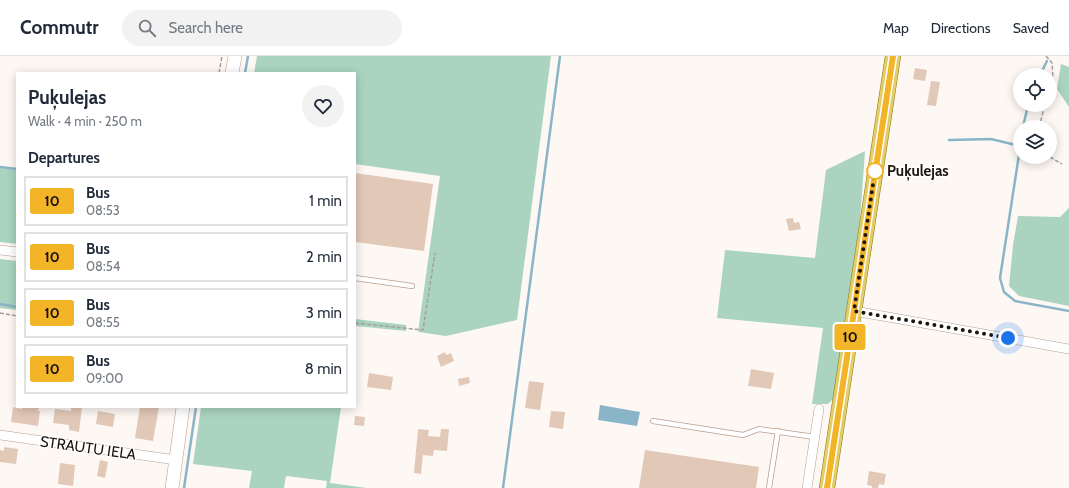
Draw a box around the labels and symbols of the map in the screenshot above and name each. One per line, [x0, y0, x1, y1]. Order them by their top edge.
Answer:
marker: Puķulejas [866, 162, 884, 180]
place label: Puķulejas [887, 162, 949, 181]
line badge: 10 [832, 324, 868, 350]
your location [998, 328, 1018, 348]
street label: STRAUTU IELA [39, 432, 138, 464]

